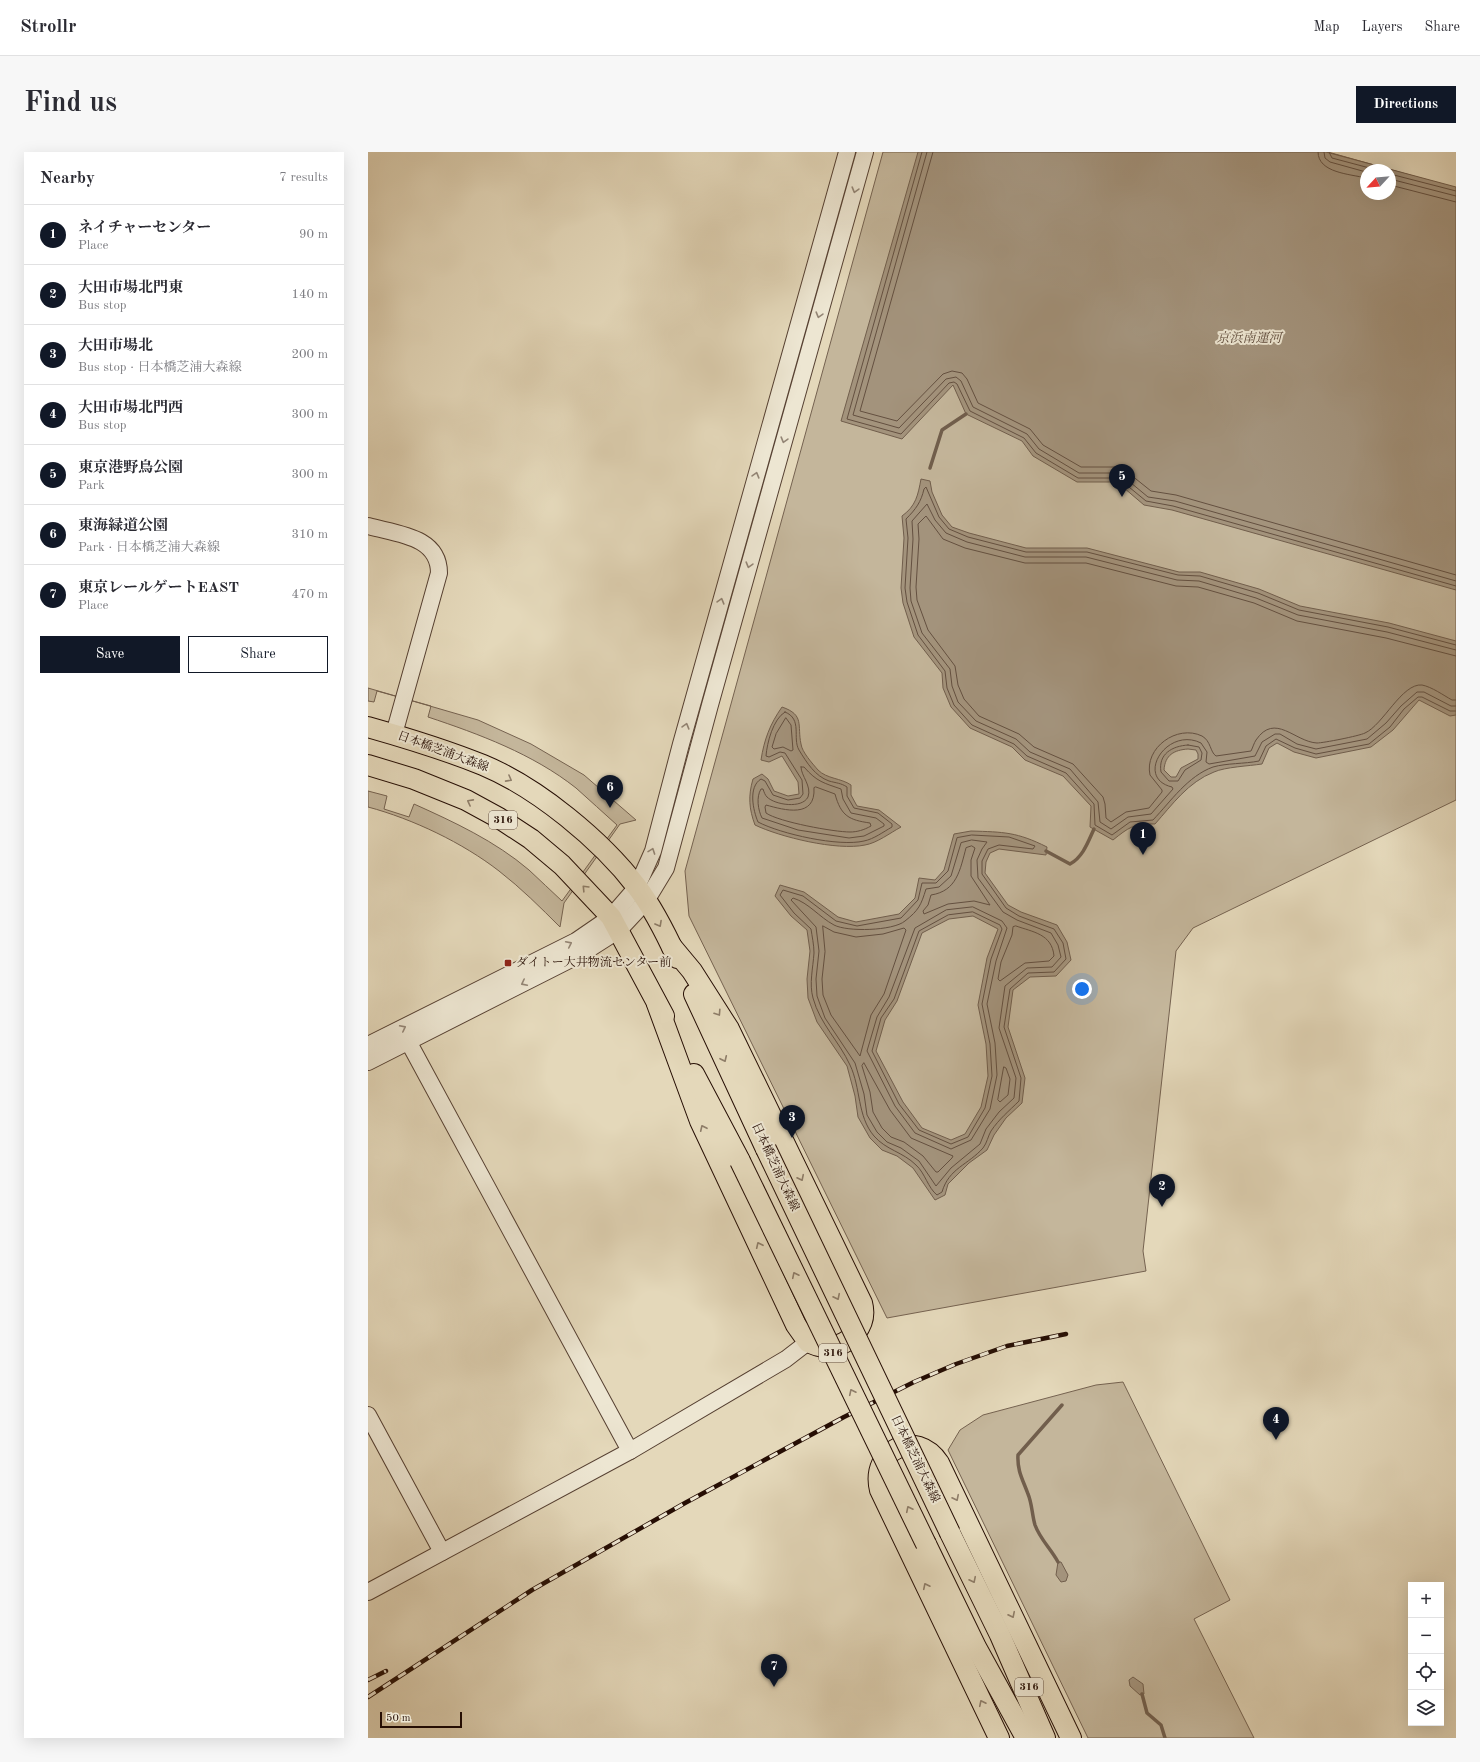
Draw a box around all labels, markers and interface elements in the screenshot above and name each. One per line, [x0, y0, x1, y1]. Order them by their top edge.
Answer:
text: Strollr [20, 18, 76, 37]
text: Map [1314, 20, 1340, 34]
text: Layers [1362, 20, 1403, 34]
text: Share [1425, 20, 1460, 34]
button: Directions [1356, 86, 1456, 123]
text: Find us [24, 90, 117, 118]
north arrow [1360, 164, 1396, 200]
text: Nearby [40, 170, 95, 187]
text: 7 results [279, 171, 328, 184]
one-way arrow [851, 186, 860, 193]
text: ネイチャーセンター [78, 221, 211, 236]
text: 1 [49, 228, 57, 241]
text: 90 m [299, 228, 328, 241]
text: Place [78, 239, 108, 252]
text: 大田市場北門東 [78, 281, 183, 296]
text: 2 [49, 288, 57, 301]
text: 140 m [291, 288, 328, 301]
text: Bus stop [78, 299, 127, 312]
one-way arrow [816, 311, 824, 318]
water label: 京浜南運河 [1216, 331, 1283, 345]
text: 大田市場北 [78, 339, 153, 354]
text: 3 [49, 348, 57, 361]
text: 200 m [291, 348, 328, 361]
text: Bus stop · 日本橋芝浦大森線 [78, 361, 242, 374]
text: 大田市場北門西 [78, 401, 183, 416]
text: 4 [49, 408, 57, 421]
text: 300 m [291, 408, 328, 421]
text: Bus stop [78, 419, 127, 432]
one-way arrow [780, 436, 789, 443]
text: 東京港野鳥公園 [78, 461, 183, 476]
pin: 5 [1109, 464, 1135, 497]
text: 5 [49, 468, 57, 481]
text: 300 m [291, 468, 328, 481]
one-way arrow [751, 472, 760, 479]
text: Park [78, 479, 105, 492]
text: 東海緑道公園 [78, 519, 168, 534]
text: 6 [49, 528, 57, 541]
text: 310 m [291, 528, 328, 541]
text: Park · 日本橋芝浦大森線 [78, 541, 220, 554]
one-way arrow [745, 561, 754, 568]
text: 東京レールゲートEAST [78, 581, 239, 596]
text: 7 [49, 588, 57, 601]
text: 470 m [291, 588, 328, 601]
one-way arrow [716, 597, 725, 604]
text: Place [78, 599, 108, 612]
button: Save [40, 636, 180, 673]
button: Share [188, 636, 328, 673]
one-way arrow [681, 723, 690, 730]
street label: 日本橋芝浦大森線 [396, 728, 491, 774]
one-way arrow [505, 774, 512, 782]
pin: 6 [597, 775, 623, 808]
one-way arrow [467, 800, 474, 807]
road number: 316 [489, 811, 517, 829]
pin: 1 [1130, 822, 1156, 855]
one-way arrow [648, 848, 656, 855]
one-way arrow [582, 885, 590, 893]
one-way arrow [655, 919, 662, 927]
one-way arrow [565, 941, 572, 949]
place label: ダイトー大井物流センター前 [516, 955, 671, 969]
marker: ダイトー大井物流センター前 [503, 958, 513, 968]
one-way arrow [521, 978, 528, 986]
your location [1072, 979, 1092, 999]
one-way arrow [714, 1009, 721, 1016]
one-way arrow [399, 1025, 406, 1033]
one-way arrow [719, 1054, 727, 1062]
pin: 3 [779, 1105, 805, 1138]
street label: 日本橋芝浦大森線 [749, 1120, 803, 1213]
one-way arrow [700, 1124, 708, 1132]
one-way arrow [796, 1173, 804, 1181]
pin: 2 [1149, 1174, 1175, 1207]
one-way arrow [756, 1242, 764, 1250]
one-way arrow [792, 1272, 800, 1280]
one-way arrow [832, 1293, 840, 1301]
road number: 316 [819, 1344, 847, 1362]
one-way arrow [849, 1389, 857, 1397]
pin: 4 [1263, 1407, 1289, 1440]
street label: 日本橋芝浦大森線 [889, 1412, 943, 1505]
one-way arrow [951, 1494, 959, 1502]
one-way arrow [906, 1506, 914, 1513]
one-way arrow [968, 1576, 976, 1584]
one-way arrow [923, 1582, 931, 1590]
map controls [1408, 1582, 1444, 1726]
button: + [1408, 1582, 1444, 1618]
one-way arrow [1007, 1611, 1015, 1619]
button: − [1408, 1618, 1444, 1654]
pin: 7 [761, 1654, 787, 1687]
button: locate [1408, 1654, 1444, 1690]
road number: 316 [1015, 1678, 1043, 1696]
button: layers [1408, 1690, 1444, 1726]
one-way arrow [979, 1700, 987, 1707]
scale bar [380, 1710, 462, 1729]
text: 50 m [386, 1713, 411, 1724]

